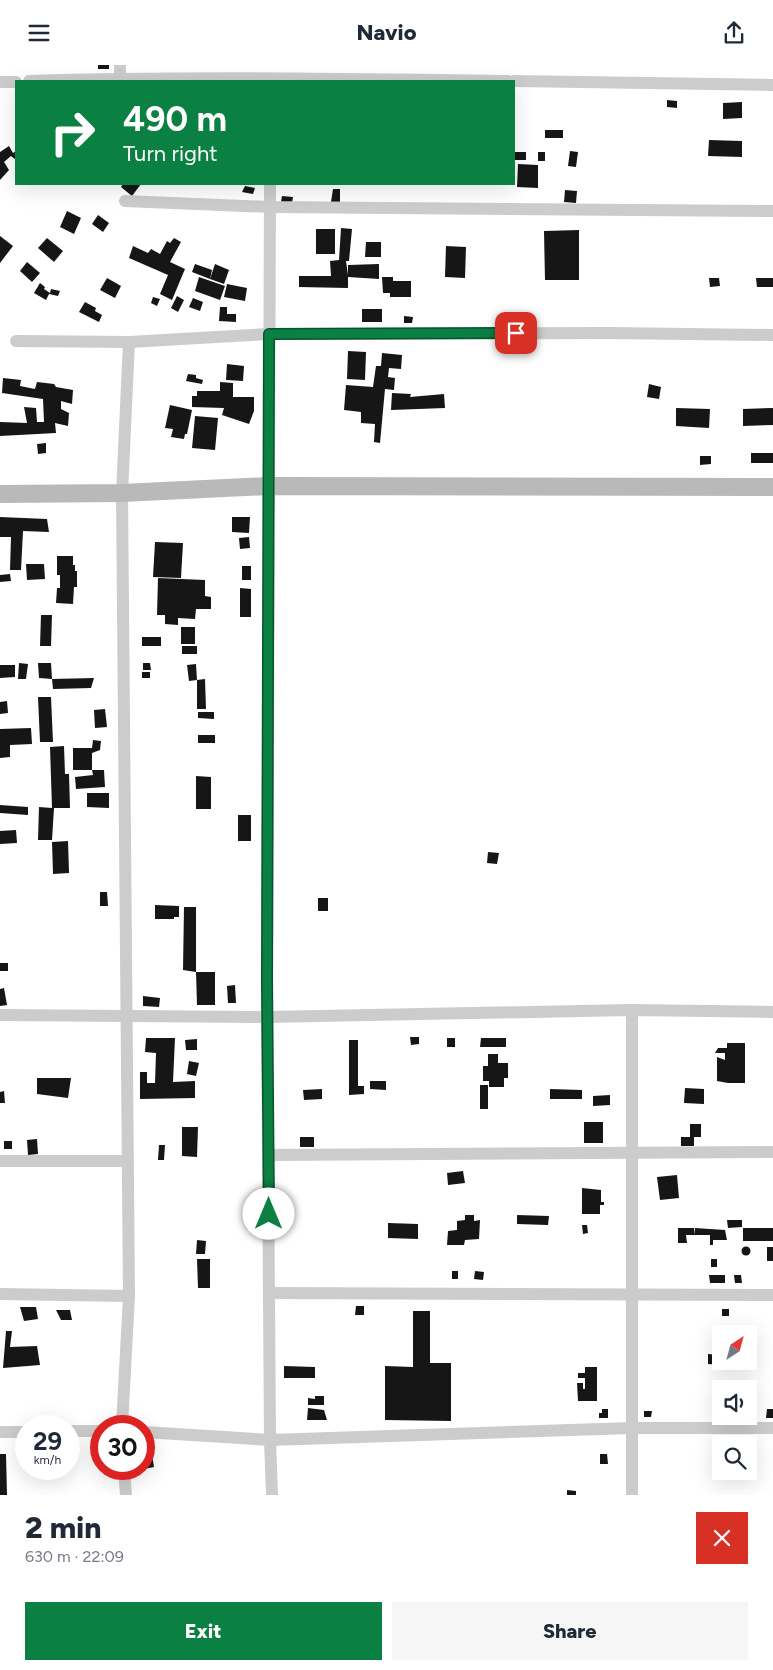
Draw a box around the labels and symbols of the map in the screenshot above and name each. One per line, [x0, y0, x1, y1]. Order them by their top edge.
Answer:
pin [495, 312, 537, 354]
position arrow [242, 1187, 294, 1239]
north arrow [712, 1325, 758, 1370]
speed limit sign: 30 [90, 1415, 155, 1480]

